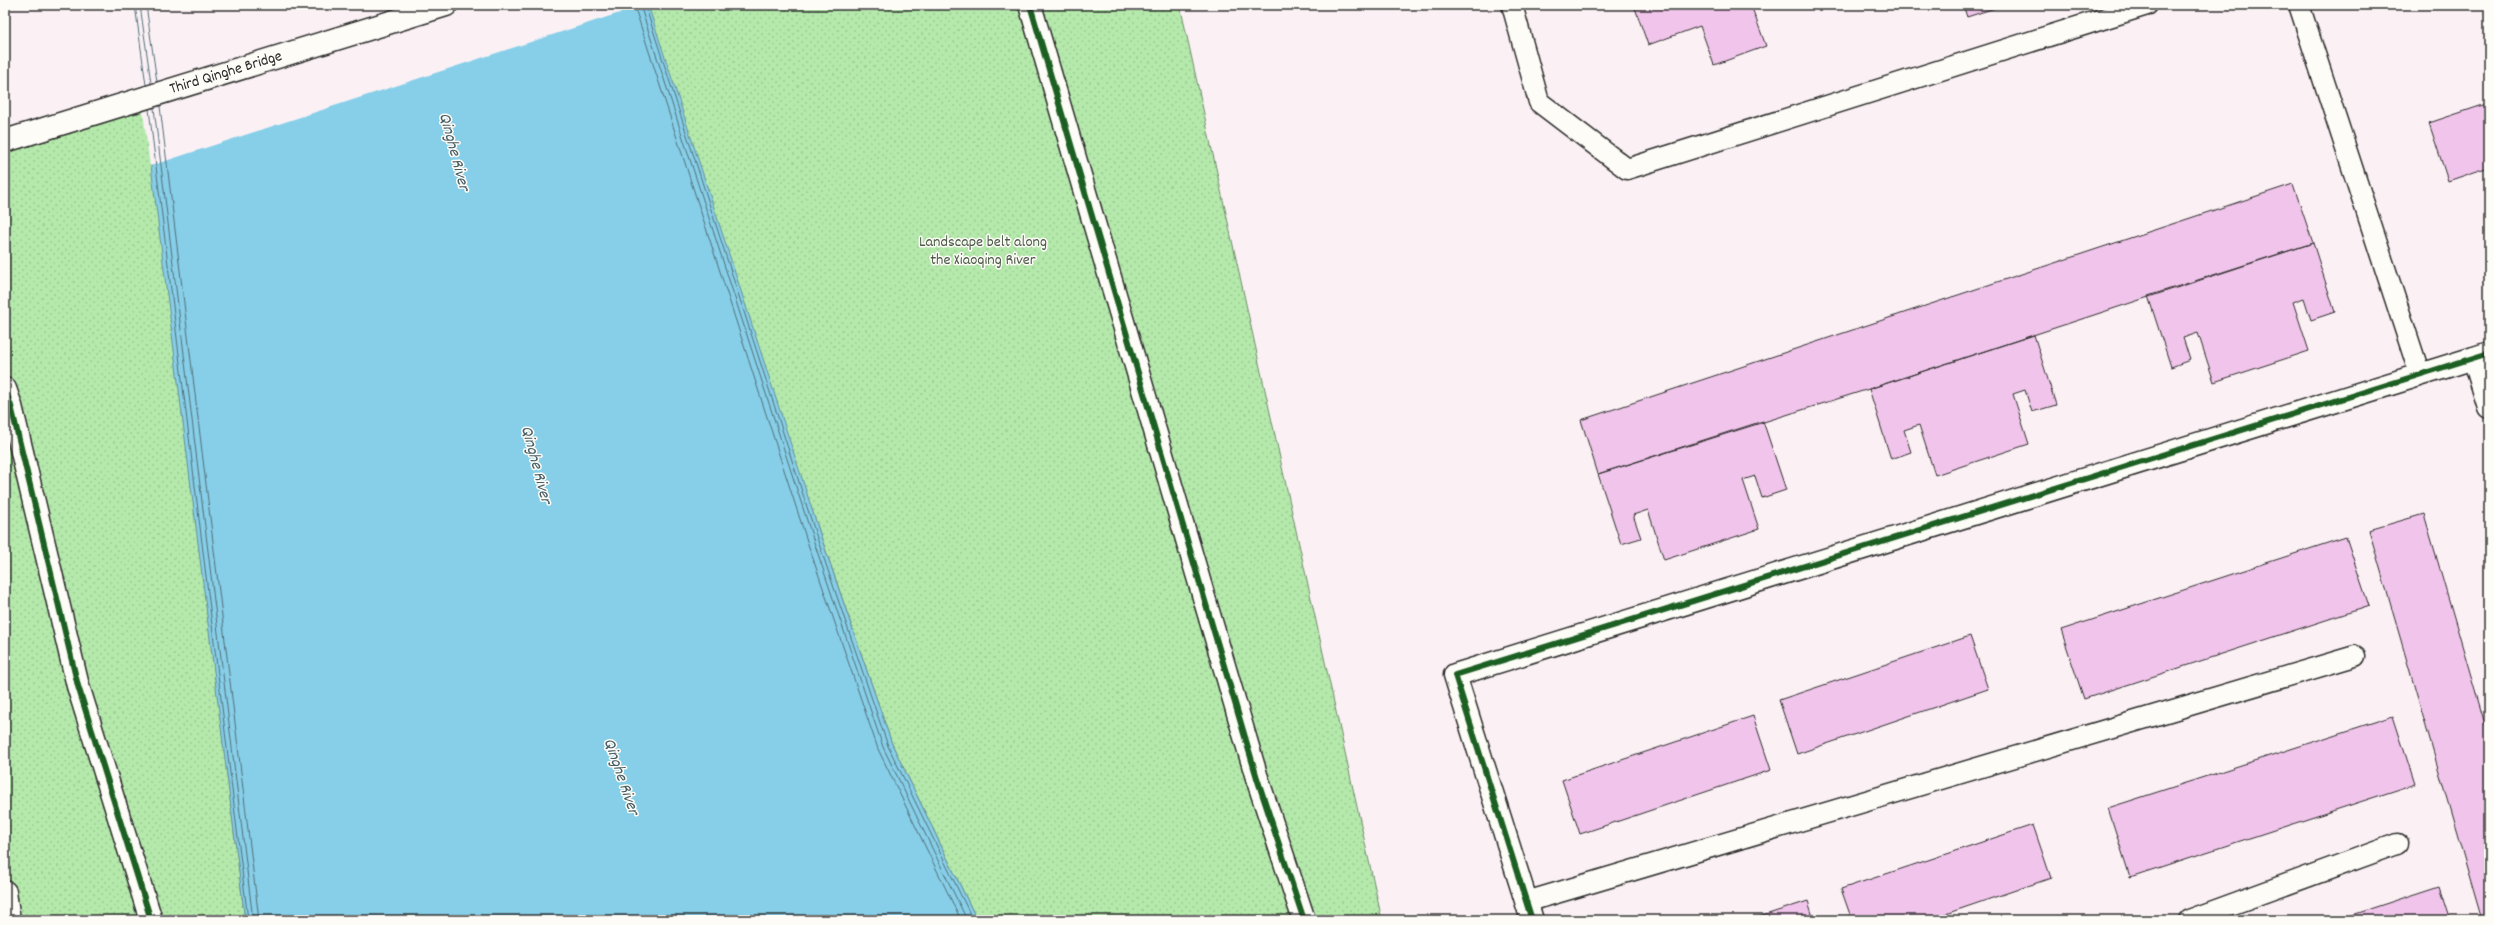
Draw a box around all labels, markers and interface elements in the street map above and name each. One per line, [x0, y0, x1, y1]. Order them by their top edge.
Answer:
street label: Third Qinghe Bridge [167, 45, 285, 101]
water label: Qinghe River [431, 110, 475, 195]
park label: Landscape belt along the Xiaoqing River [919, 231, 1047, 272]
water label: Qinghe River [513, 423, 557, 508]
water label: Qinghe River [596, 735, 645, 820]

